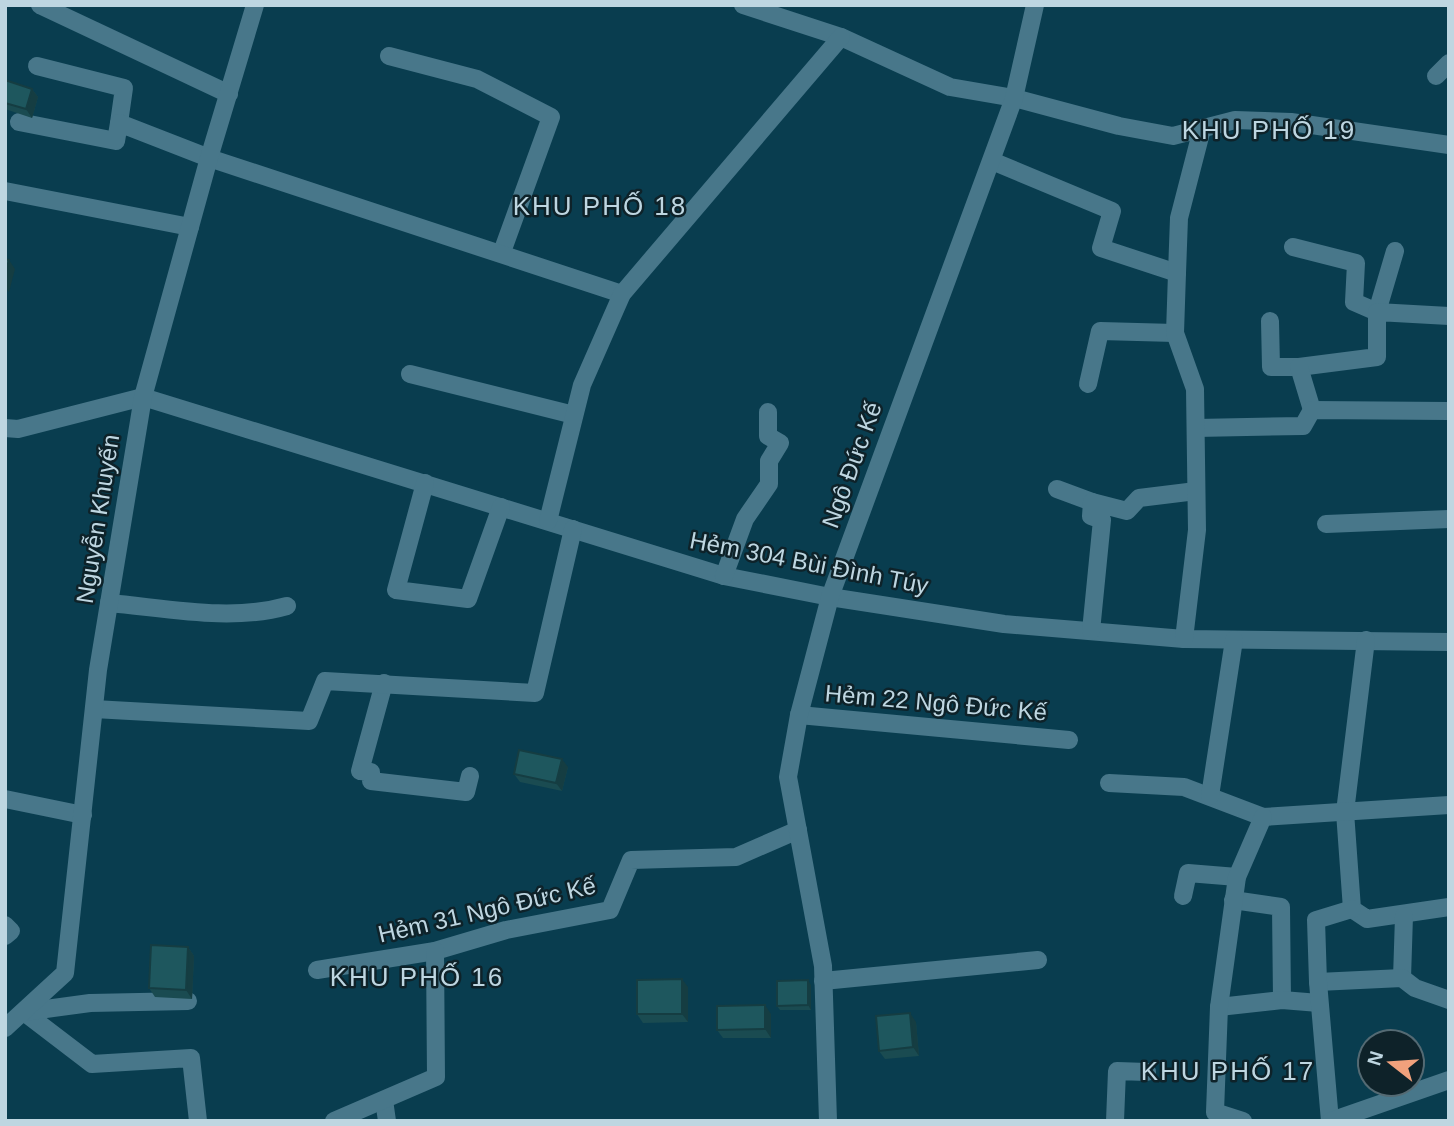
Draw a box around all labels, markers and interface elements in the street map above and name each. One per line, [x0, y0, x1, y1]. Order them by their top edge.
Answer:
district label: KHU PHỐ 19 [1182, 115, 1356, 145]
district label: KHU PHỐ 18 [513, 191, 687, 221]
street label: Ngô Đức Kế [816, 398, 887, 532]
street label: Nguyễn Khuyến [71, 432, 124, 605]
street label: Hẻm 304 Bùi Đình Túy [688, 526, 931, 599]
street label: Hẻm 22 Ngô Đức Kế [824, 679, 1049, 726]
street label: Hẻm 31 Ngô Đức Kế [375, 871, 599, 948]
district label: KHU PHỐ 16 [330, 962, 504, 992]
north arrow [1356, 1028, 1426, 1098]
text: N [1363, 1049, 1387, 1068]
district label: KHU PHỐ 17 [1141, 1056, 1315, 1086]

